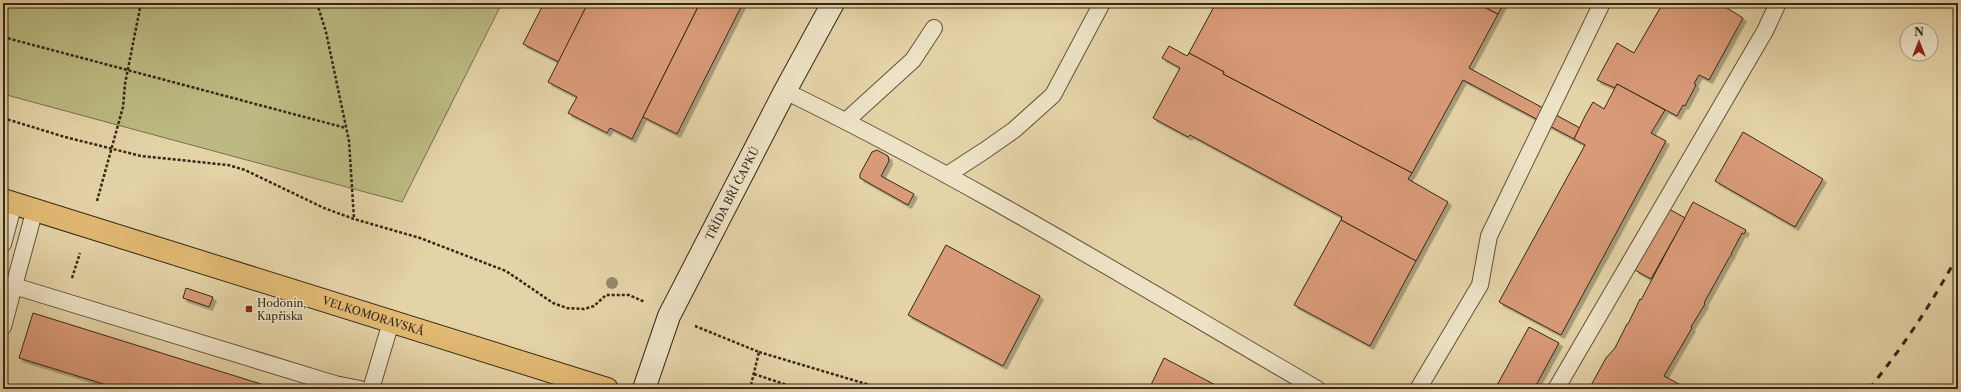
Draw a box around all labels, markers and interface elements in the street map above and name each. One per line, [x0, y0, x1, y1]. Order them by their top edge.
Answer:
north arrow [1899, 22, 1939, 62]
text: N [1914, 25, 1924, 39]
street label: TŘÍDA BŘÍ ČAPKŮ [702, 144, 762, 243]
street label: VELKOMORAVSKÁ [320, 293, 427, 339]
place label: Hodonín, Kapřiska [257, 296, 306, 323]
marker: Hodonín, Kapřiska [244, 304, 254, 314]

